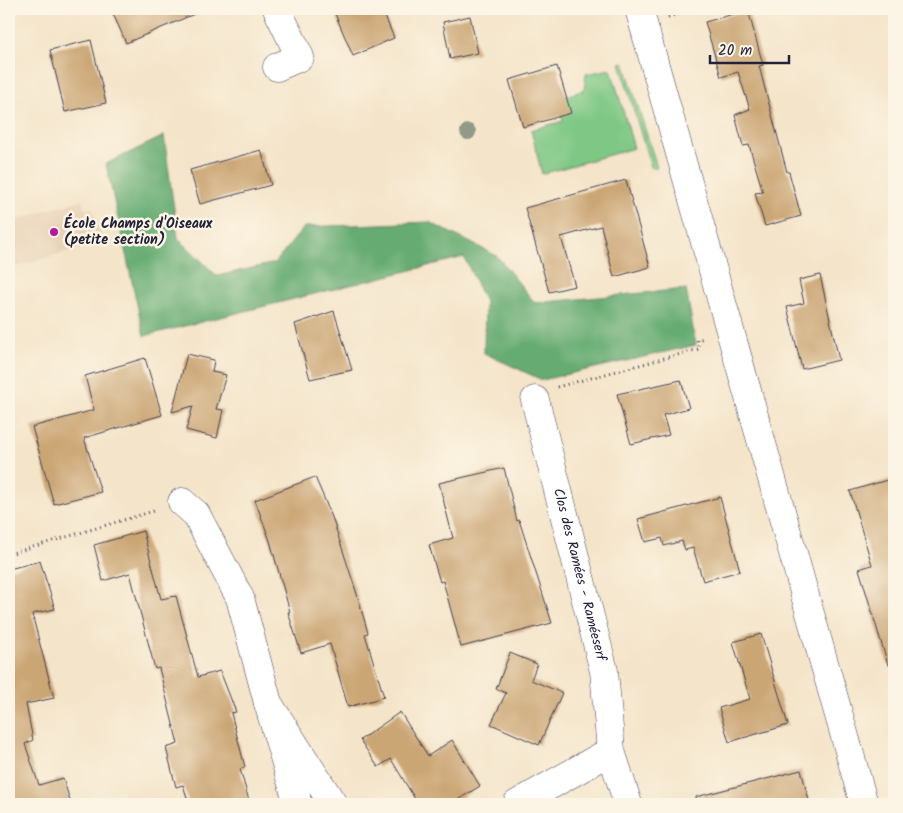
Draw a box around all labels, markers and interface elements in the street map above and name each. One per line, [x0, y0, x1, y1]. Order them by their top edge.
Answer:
scale bar [710, 32, 789, 64]
text: 20 m [718, 39, 752, 63]
place label: École Champs d'Oiseaux (petite section) [64, 213, 213, 251]
marker: École Champs d'Oiseaux (petite section) [48, 226, 60, 238]
street label: Clos des Ramées - Raméeserf [547, 486, 612, 665]

